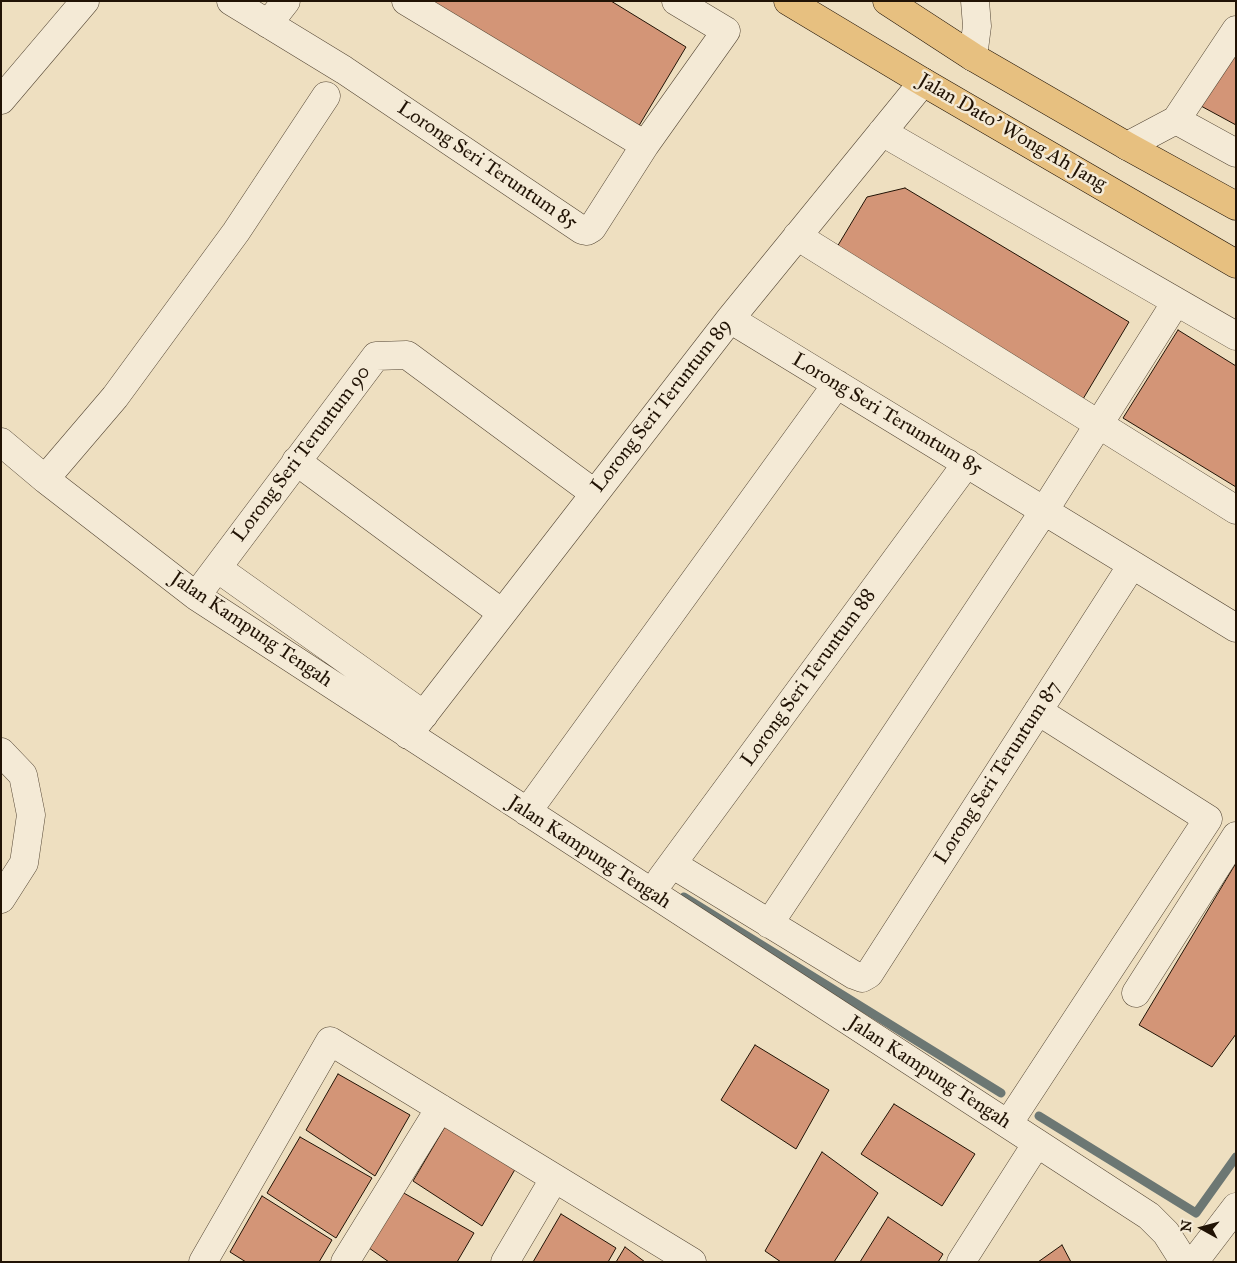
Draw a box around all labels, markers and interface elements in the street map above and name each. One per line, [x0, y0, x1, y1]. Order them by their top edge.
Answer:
street label: Jalan Dato' Wong Ah Jang [913, 69, 1111, 197]
street label: Lorong Seri Teruntum 85 [392, 97, 582, 235]
street label: Lorong Seri Teruntum 89 [587, 314, 737, 498]
street label: Lorong Seri Terumtum 85 [787, 348, 987, 482]
street label: Lorong Seri Teruntum 90 [228, 361, 376, 547]
street label: Jalan Kampung Tengah [166, 567, 336, 693]
street label: Lorong Seri Teruntum 88 [736, 585, 882, 771]
street label: Lorong Seri Teruntum 87 [930, 677, 1066, 869]
street label: Jalan Kampung Tengah [503, 791, 675, 915]
street label: Jalan Kampung Tengah [843, 1011, 1015, 1135]
north arrow [1177, 1203, 1227, 1253]
text: N [1177, 1219, 1196, 1233]

